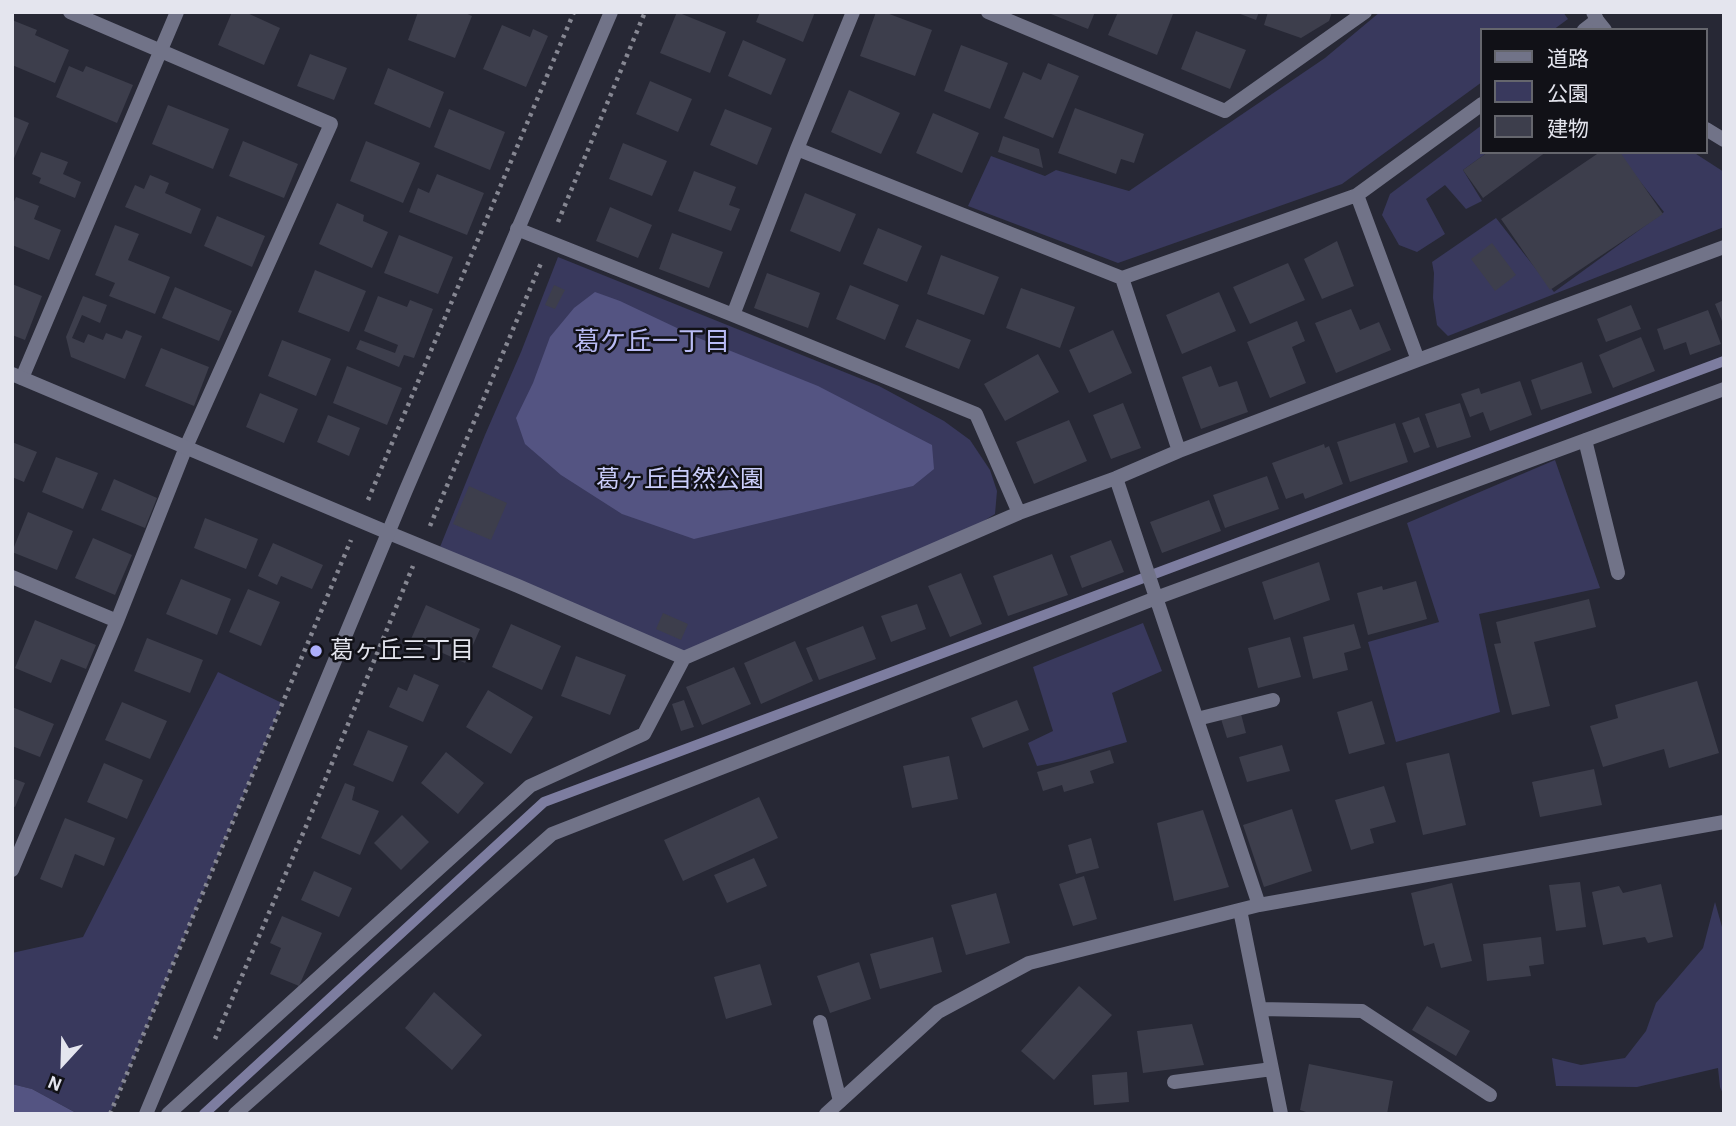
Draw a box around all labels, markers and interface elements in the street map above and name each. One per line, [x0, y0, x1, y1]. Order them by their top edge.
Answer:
legend [1480, 28, 1708, 154]
text: 道路 [1547, 49, 1589, 70]
text: 公園 [1547, 84, 1589, 105]
text: 建物 [1547, 119, 1589, 140]
district label: 葛ケ丘一丁目 [574, 326, 730, 358]
park label: 葛ヶ丘自然公園 [596, 466, 764, 494]
place label: 葛ヶ丘三丁目 [330, 637, 474, 665]
marker: 葛ヶ丘三丁目 [308, 643, 324, 659]
north arrow [28, 1028, 98, 1098]
text: N [45, 1072, 65, 1094]

